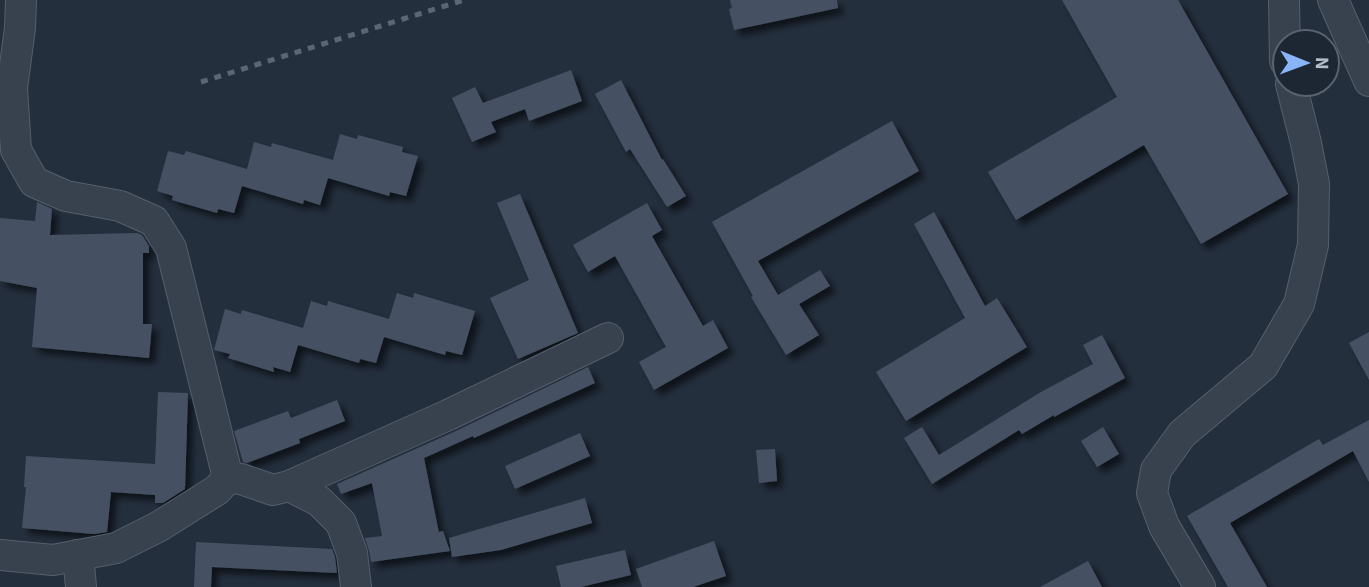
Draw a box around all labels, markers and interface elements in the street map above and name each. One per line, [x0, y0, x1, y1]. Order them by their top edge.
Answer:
north arrow [1271, 28, 1341, 98]
text: N [1308, 57, 1335, 70]

